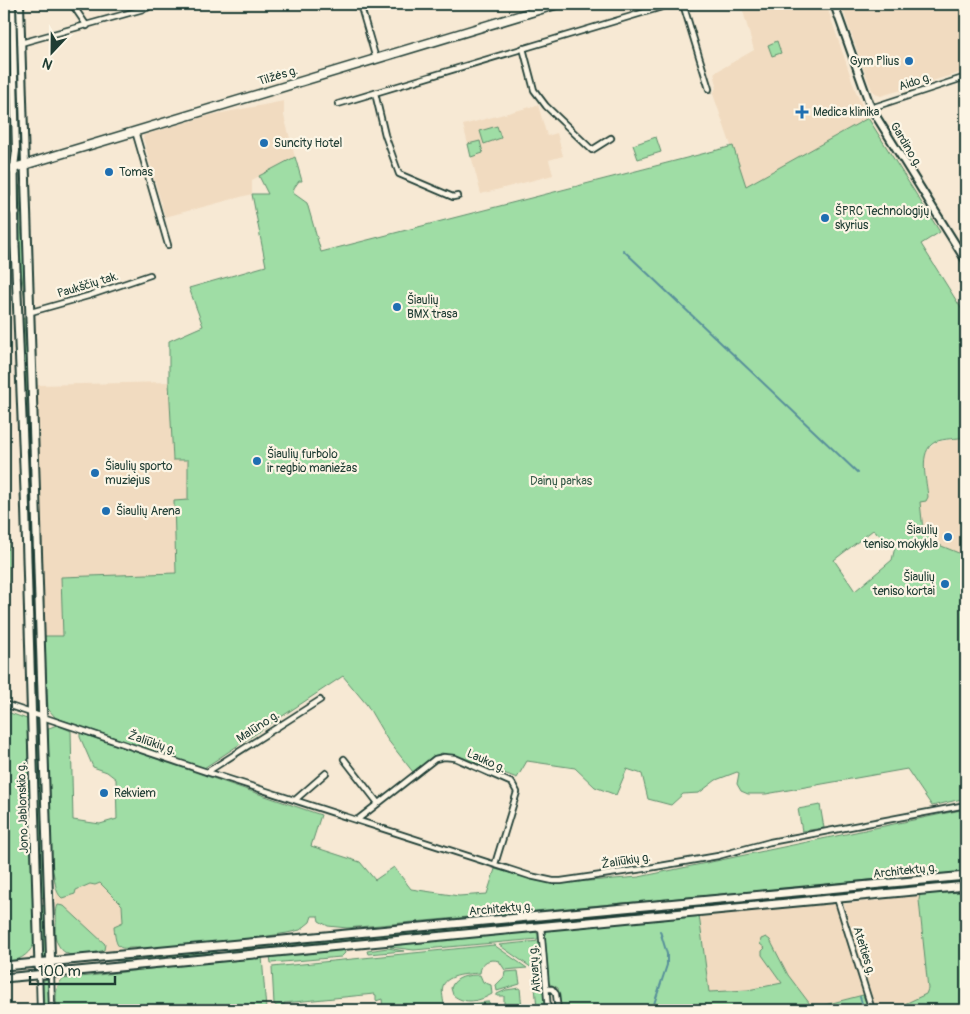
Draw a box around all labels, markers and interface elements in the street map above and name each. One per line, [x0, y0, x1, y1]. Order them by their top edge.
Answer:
north arrow [28, 28, 78, 78]
text: N [40, 54, 55, 73]
place label: Gym Plius [850, 54, 900, 69]
marker: Gym Plius [903, 55, 915, 67]
street label: Tilžės g. [256, 63, 300, 89]
street label: Aido g. [897, 70, 933, 94]
marker: Medica klinika [795, 105, 809, 119]
place label: Medica klinika [813, 105, 880, 120]
street label: Gardino g. [887, 120, 925, 170]
place label: Suncity Hotel [274, 136, 342, 151]
marker: Suncity Hotel [258, 137, 270, 149]
place label: Tomas [119, 165, 153, 180]
marker: Tomas [103, 166, 115, 178]
place label: ŠPRC Technologijų skyrius [835, 203, 929, 233]
marker: ŠPRC Technologijų skyrius [819, 212, 831, 224]
street label: Paukščių tak. [56, 269, 120, 301]
place label: Šiaulių BMX trasa [407, 292, 458, 322]
marker: Šiaulių BMX trasa [391, 301, 403, 313]
place label: Šiaulių furbolo ir regbio maniežas [267, 446, 358, 476]
marker: Šiaulių furbolo ir regbio maniežas [251, 455, 263, 467]
place label: Šiaulių sporto muziejus [105, 458, 173, 488]
marker: Šiaulių sporto muziejus [89, 467, 101, 479]
park label: Dainų parkas [530, 474, 593, 489]
place label: Šiaulių Arena [116, 503, 181, 519]
marker: Šiaulių Arena [100, 505, 112, 517]
place label: Šiaulių teniso mokykla [862, 522, 938, 552]
marker: Šiaulių teniso mokykla [942, 531, 954, 543]
place label: Šiaulių teniso kortai [872, 569, 935, 599]
marker: Šiaulių teniso kortai [939, 578, 951, 590]
street label: Malūno g. [234, 708, 282, 746]
street label: Žaliūkių g. [126, 727, 178, 758]
street label: Lauko g. [464, 746, 508, 776]
street label: Jono Jablonskio g. [14, 762, 32, 854]
place label: Rekviem [114, 786, 156, 801]
marker: Rekviem [98, 787, 110, 799]
street label: Žaliūkių g. [600, 849, 652, 872]
street label: Architektų g. [872, 860, 938, 882]
street label: Architektų g. [468, 899, 534, 919]
street label: Ateities g. [849, 925, 879, 977]
street label: Aitvarų g. [525, 945, 545, 993]
scale bar [30, 954, 115, 986]
text: 100 m [38, 962, 81, 981]

